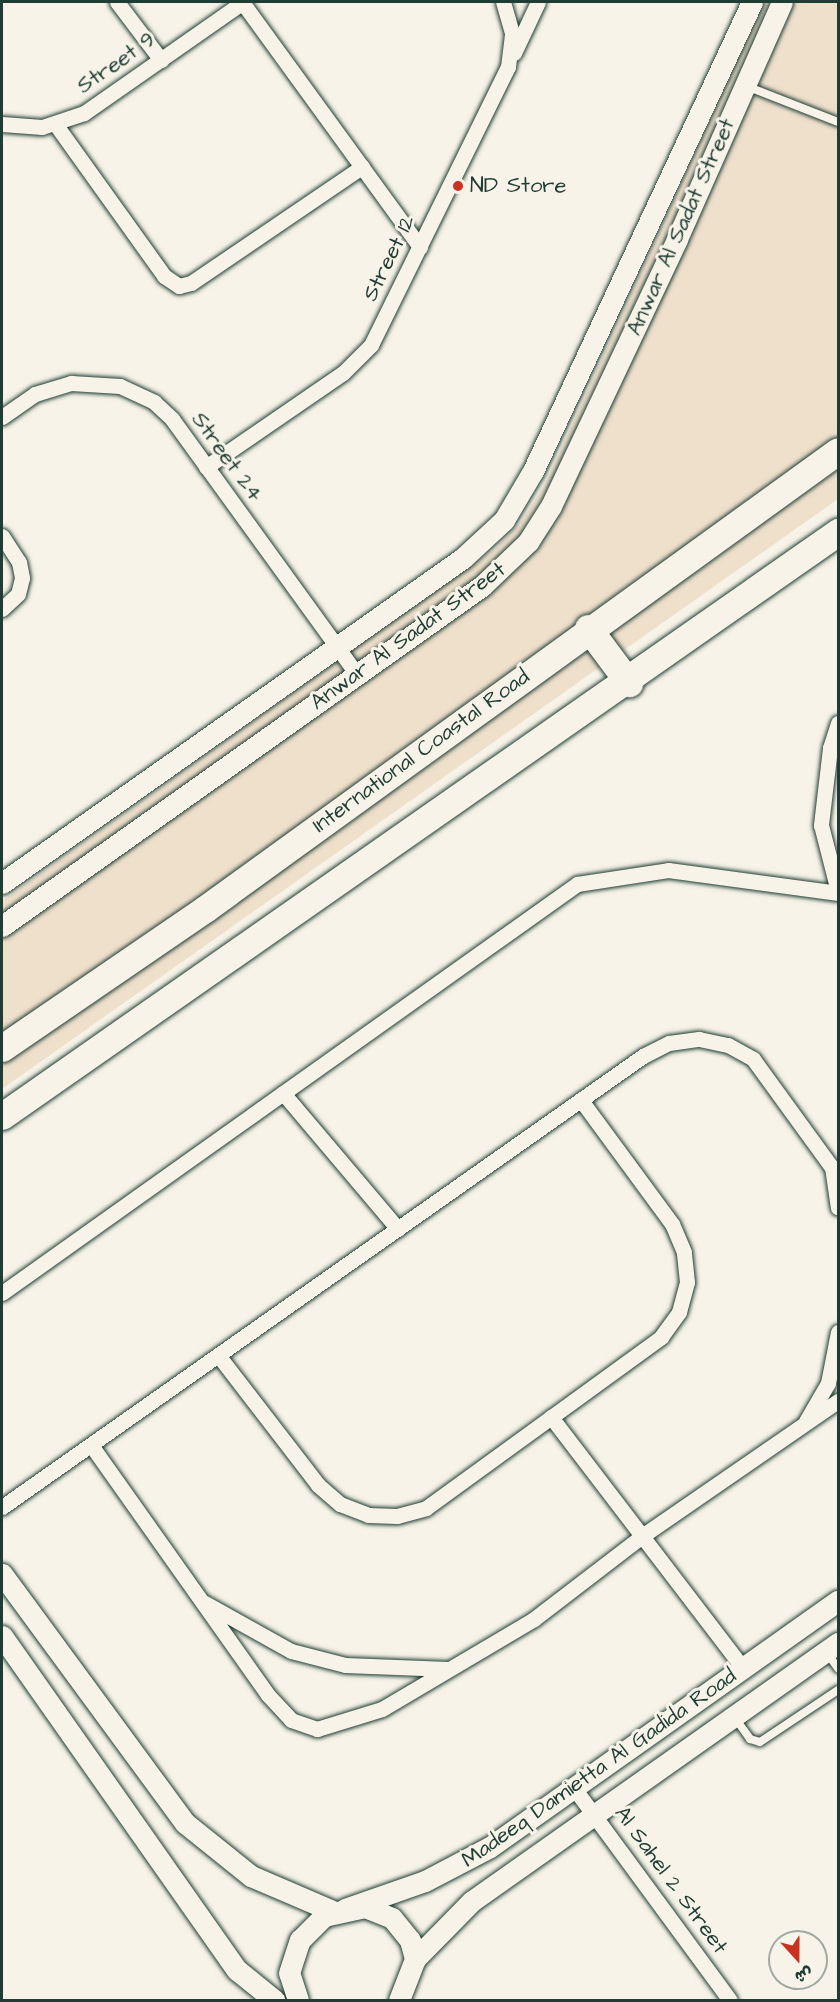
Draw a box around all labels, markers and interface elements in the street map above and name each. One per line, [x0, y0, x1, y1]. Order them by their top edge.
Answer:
street label: Street 9 [72, 27, 160, 99]
street label: Anwar Al Sadat Street [621, 114, 741, 340]
place label: ND Store [470, 173, 566, 199]
marker: ND Store [451, 179, 465, 193]
street label: Street 12 [357, 211, 421, 305]
street label: Street 24 [186, 407, 268, 507]
street label: Anwar Al Sadat Street [305, 556, 511, 716]
street label: International Coastal Road [307, 663, 535, 839]
street label: Madeeq Damietta Al Gadida Road [457, 1663, 741, 1873]
street label: Al Sahel 2 Street [609, 1801, 733, 1959]
north arrow [768, 1930, 828, 1990]
text: ش [792, 1962, 816, 1988]

